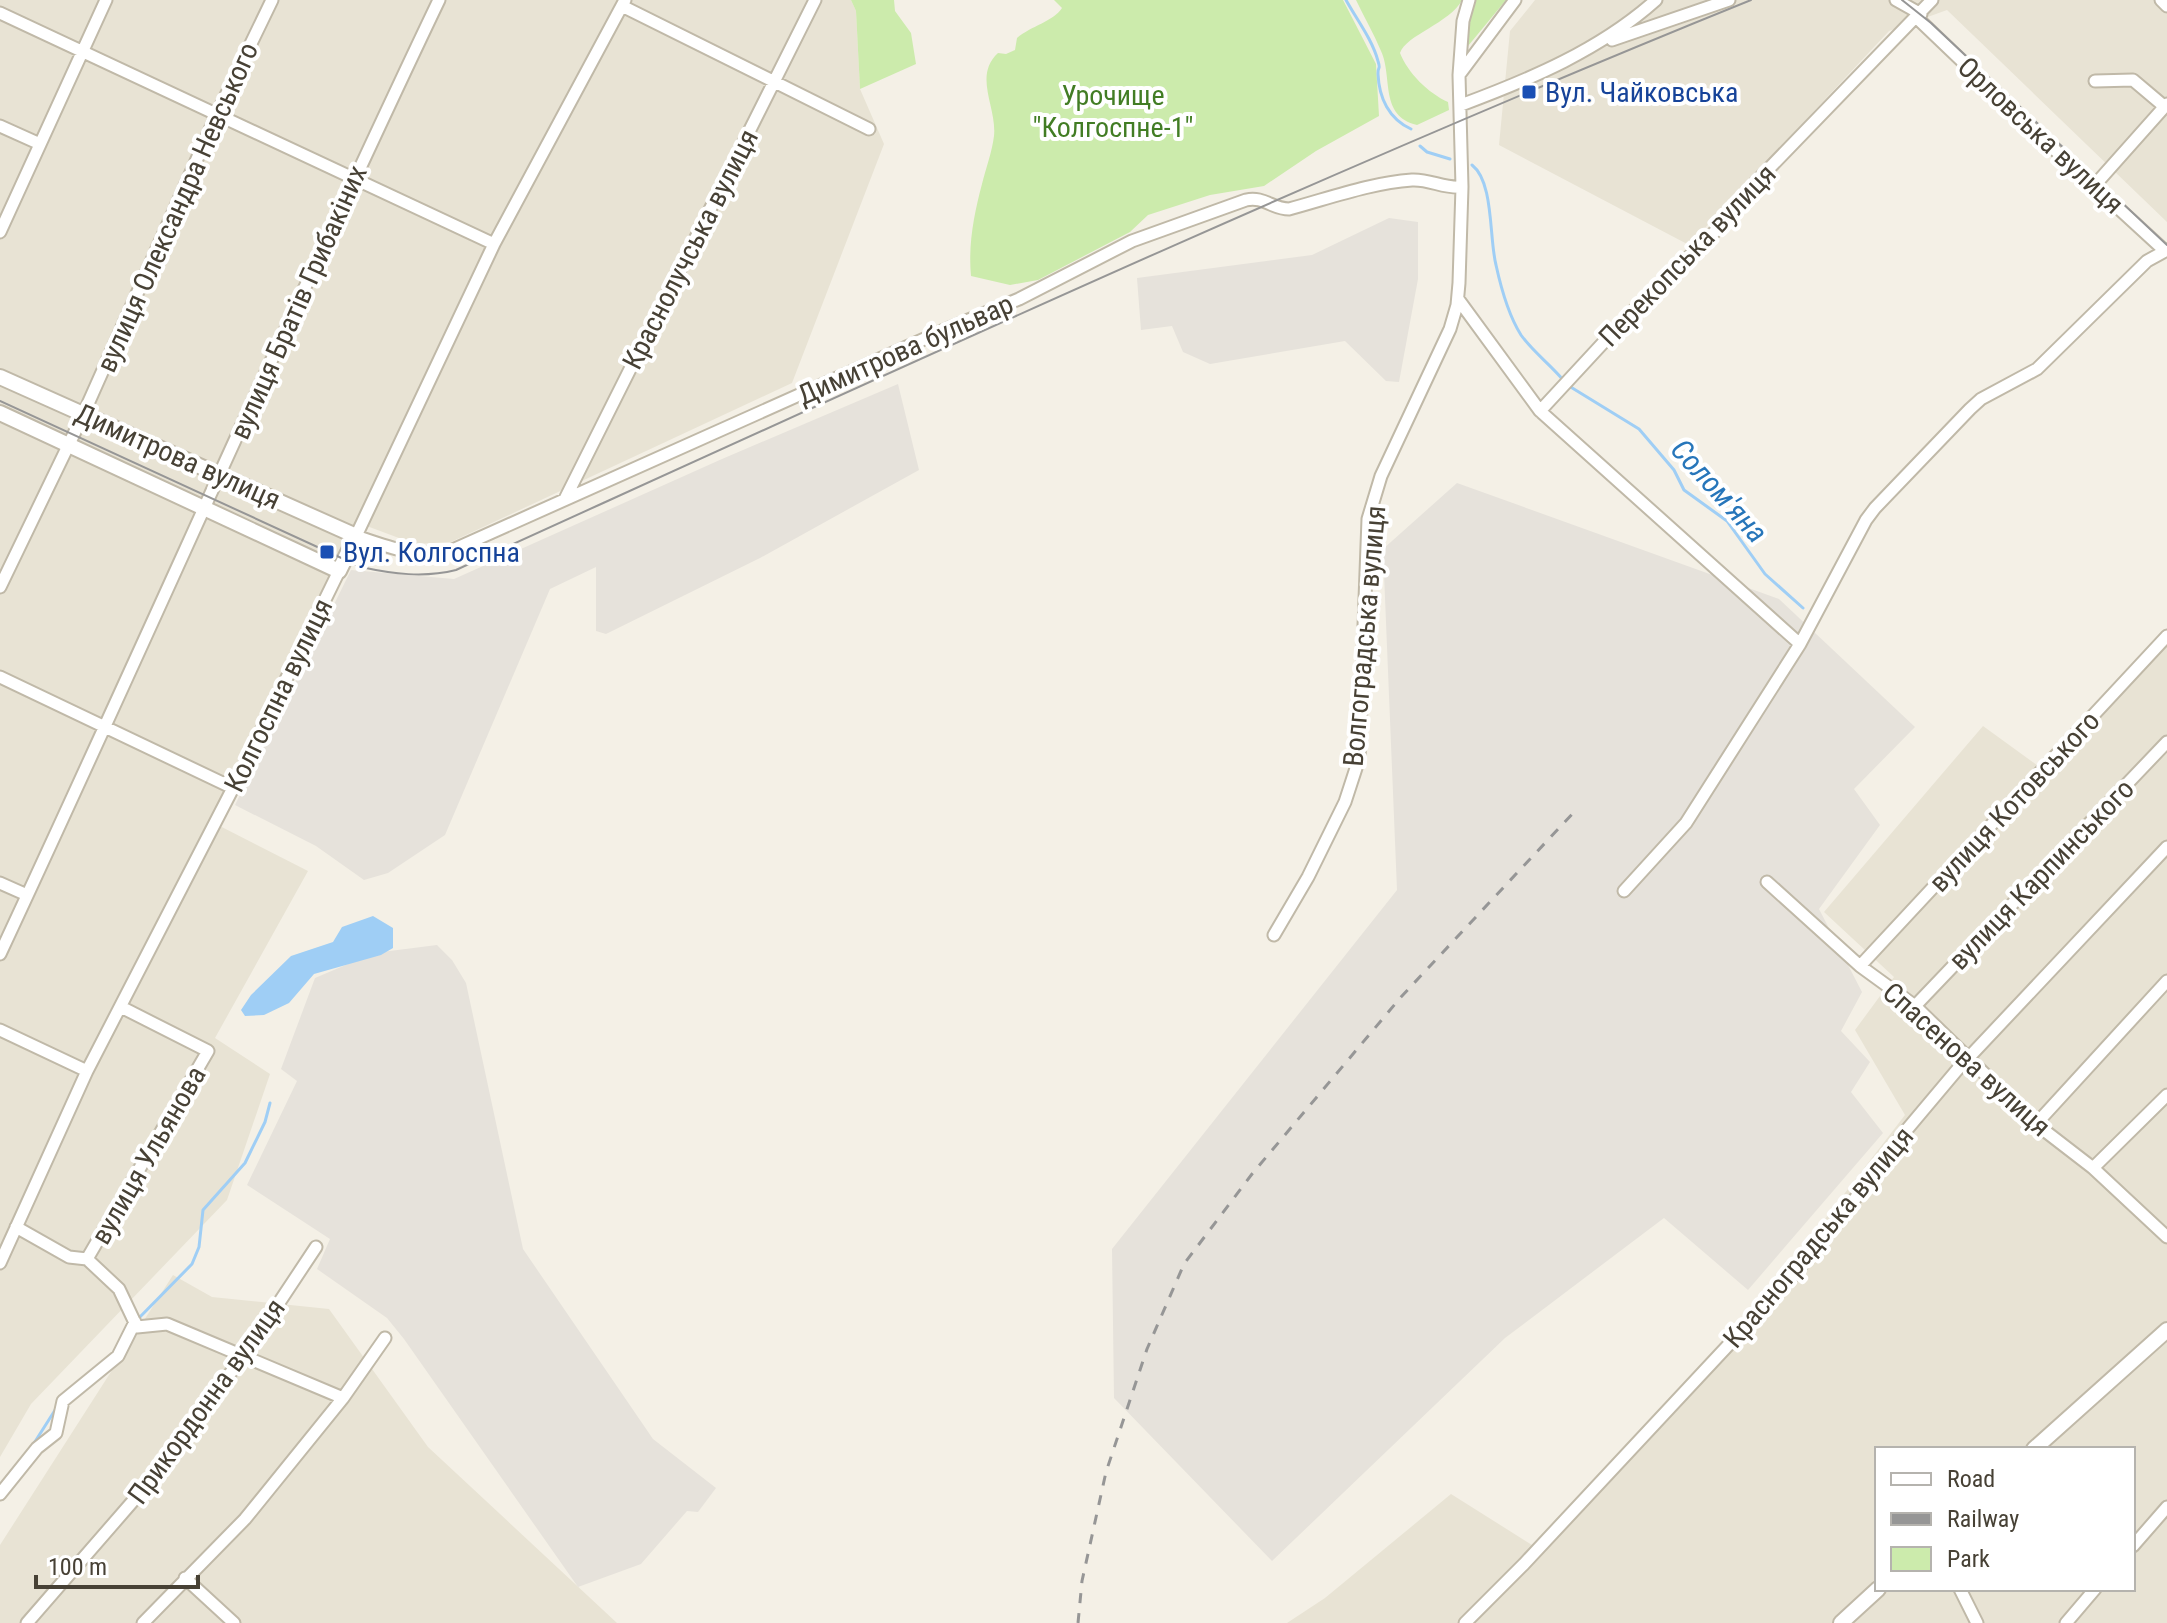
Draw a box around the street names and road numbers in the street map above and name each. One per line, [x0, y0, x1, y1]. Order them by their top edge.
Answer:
street label: вулиця Олександра Невського [90, 37, 265, 377]
street label: Орловська вулиця [1951, 50, 2130, 221]
street label: Краснолучська вулиця [616, 124, 765, 375]
street label: Перекопська вулиця [1592, 157, 1783, 353]
street label: вулиця Братів Грибакіних [223, 160, 374, 444]
street label: Димитрова бульвар [792, 287, 1018, 412]
street label: Димитрова вулиця [70, 396, 285, 516]
street label: Волгоградська вулиця [1337, 504, 1392, 768]
street label: Колгоспна вулиця [217, 593, 340, 797]
street label: вулиця Котовського [1922, 704, 2106, 898]
street label: вулиця Карпинського [1942, 772, 2141, 976]
street label: Спасенова вулиця [1876, 976, 2057, 1143]
street label: вулиця Ульянова [84, 1060, 213, 1250]
street label: Красноградська вулиця [1716, 1120, 1920, 1354]
street label: Прикордонна вулиця [121, 1292, 292, 1510]

